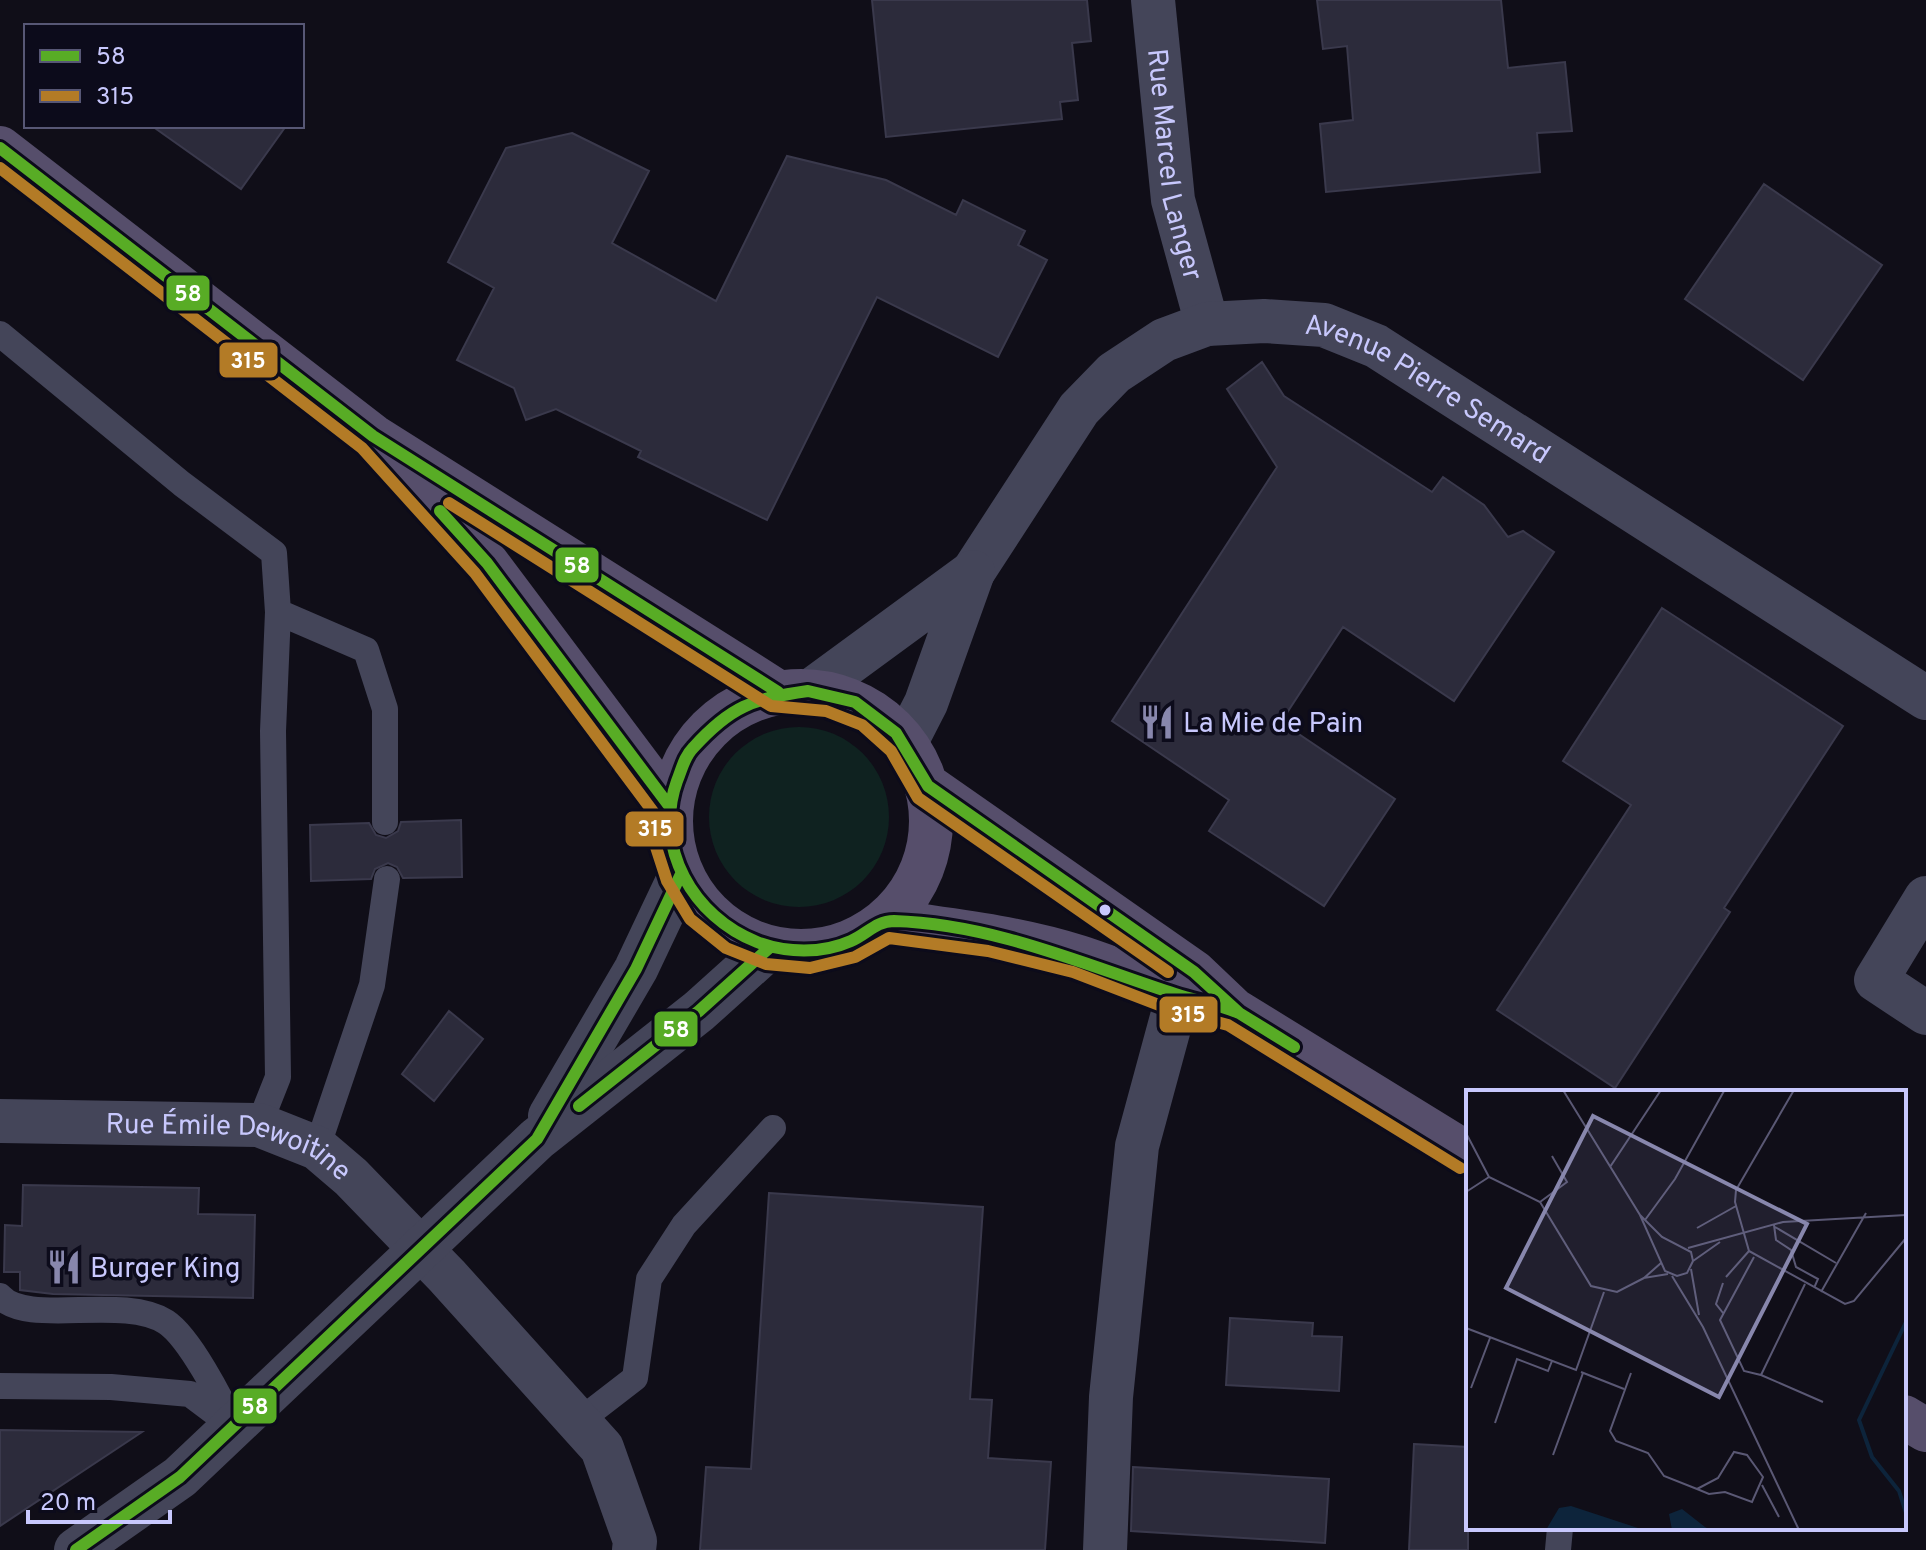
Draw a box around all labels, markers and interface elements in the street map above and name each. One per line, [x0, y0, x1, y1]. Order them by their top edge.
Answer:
legend [24, 24, 304, 128]
text: 58 [96, 43, 126, 73]
street label: Rue Marcel Langer [1137, 47, 1209, 285]
text: 315 [96, 83, 134, 113]
line badge: 58 [165, 274, 211, 312]
text: 58 [174, 282, 202, 309]
street label: Avenue Pierre Semard [1303, 309, 1556, 474]
line badge: 315 [218, 341, 279, 379]
text: 315 [230, 349, 266, 376]
line badge: 58 [554, 546, 600, 584]
text: 58 [563, 554, 591, 581]
restaurant icon: La Mie de Pain [1138, 703, 1176, 741]
place label: La Mie de Pain [1183, 707, 1363, 743]
line badge: 315 [624, 810, 685, 848]
text: 315 [637, 817, 673, 844]
unlabelled marker [1097, 902, 1113, 918]
line badge: 315 [1158, 995, 1219, 1034]
text: 315 [1170, 1003, 1206, 1030]
line badge: 58 [653, 1010, 699, 1048]
text: 58 [662, 1018, 690, 1045]
inset map [1466, 1090, 1906, 1530]
street label: Rue Émile Dewoitine [105, 1106, 358, 1190]
restaurant icon: Burger King [45, 1248, 83, 1286]
place label: Burger King [90, 1252, 241, 1288]
line badge: 58 [232, 1387, 278, 1425]
text: 58 [241, 1395, 269, 1422]
scale bar [28, 1474, 170, 1524]
text: 20 m [40, 1489, 96, 1519]

